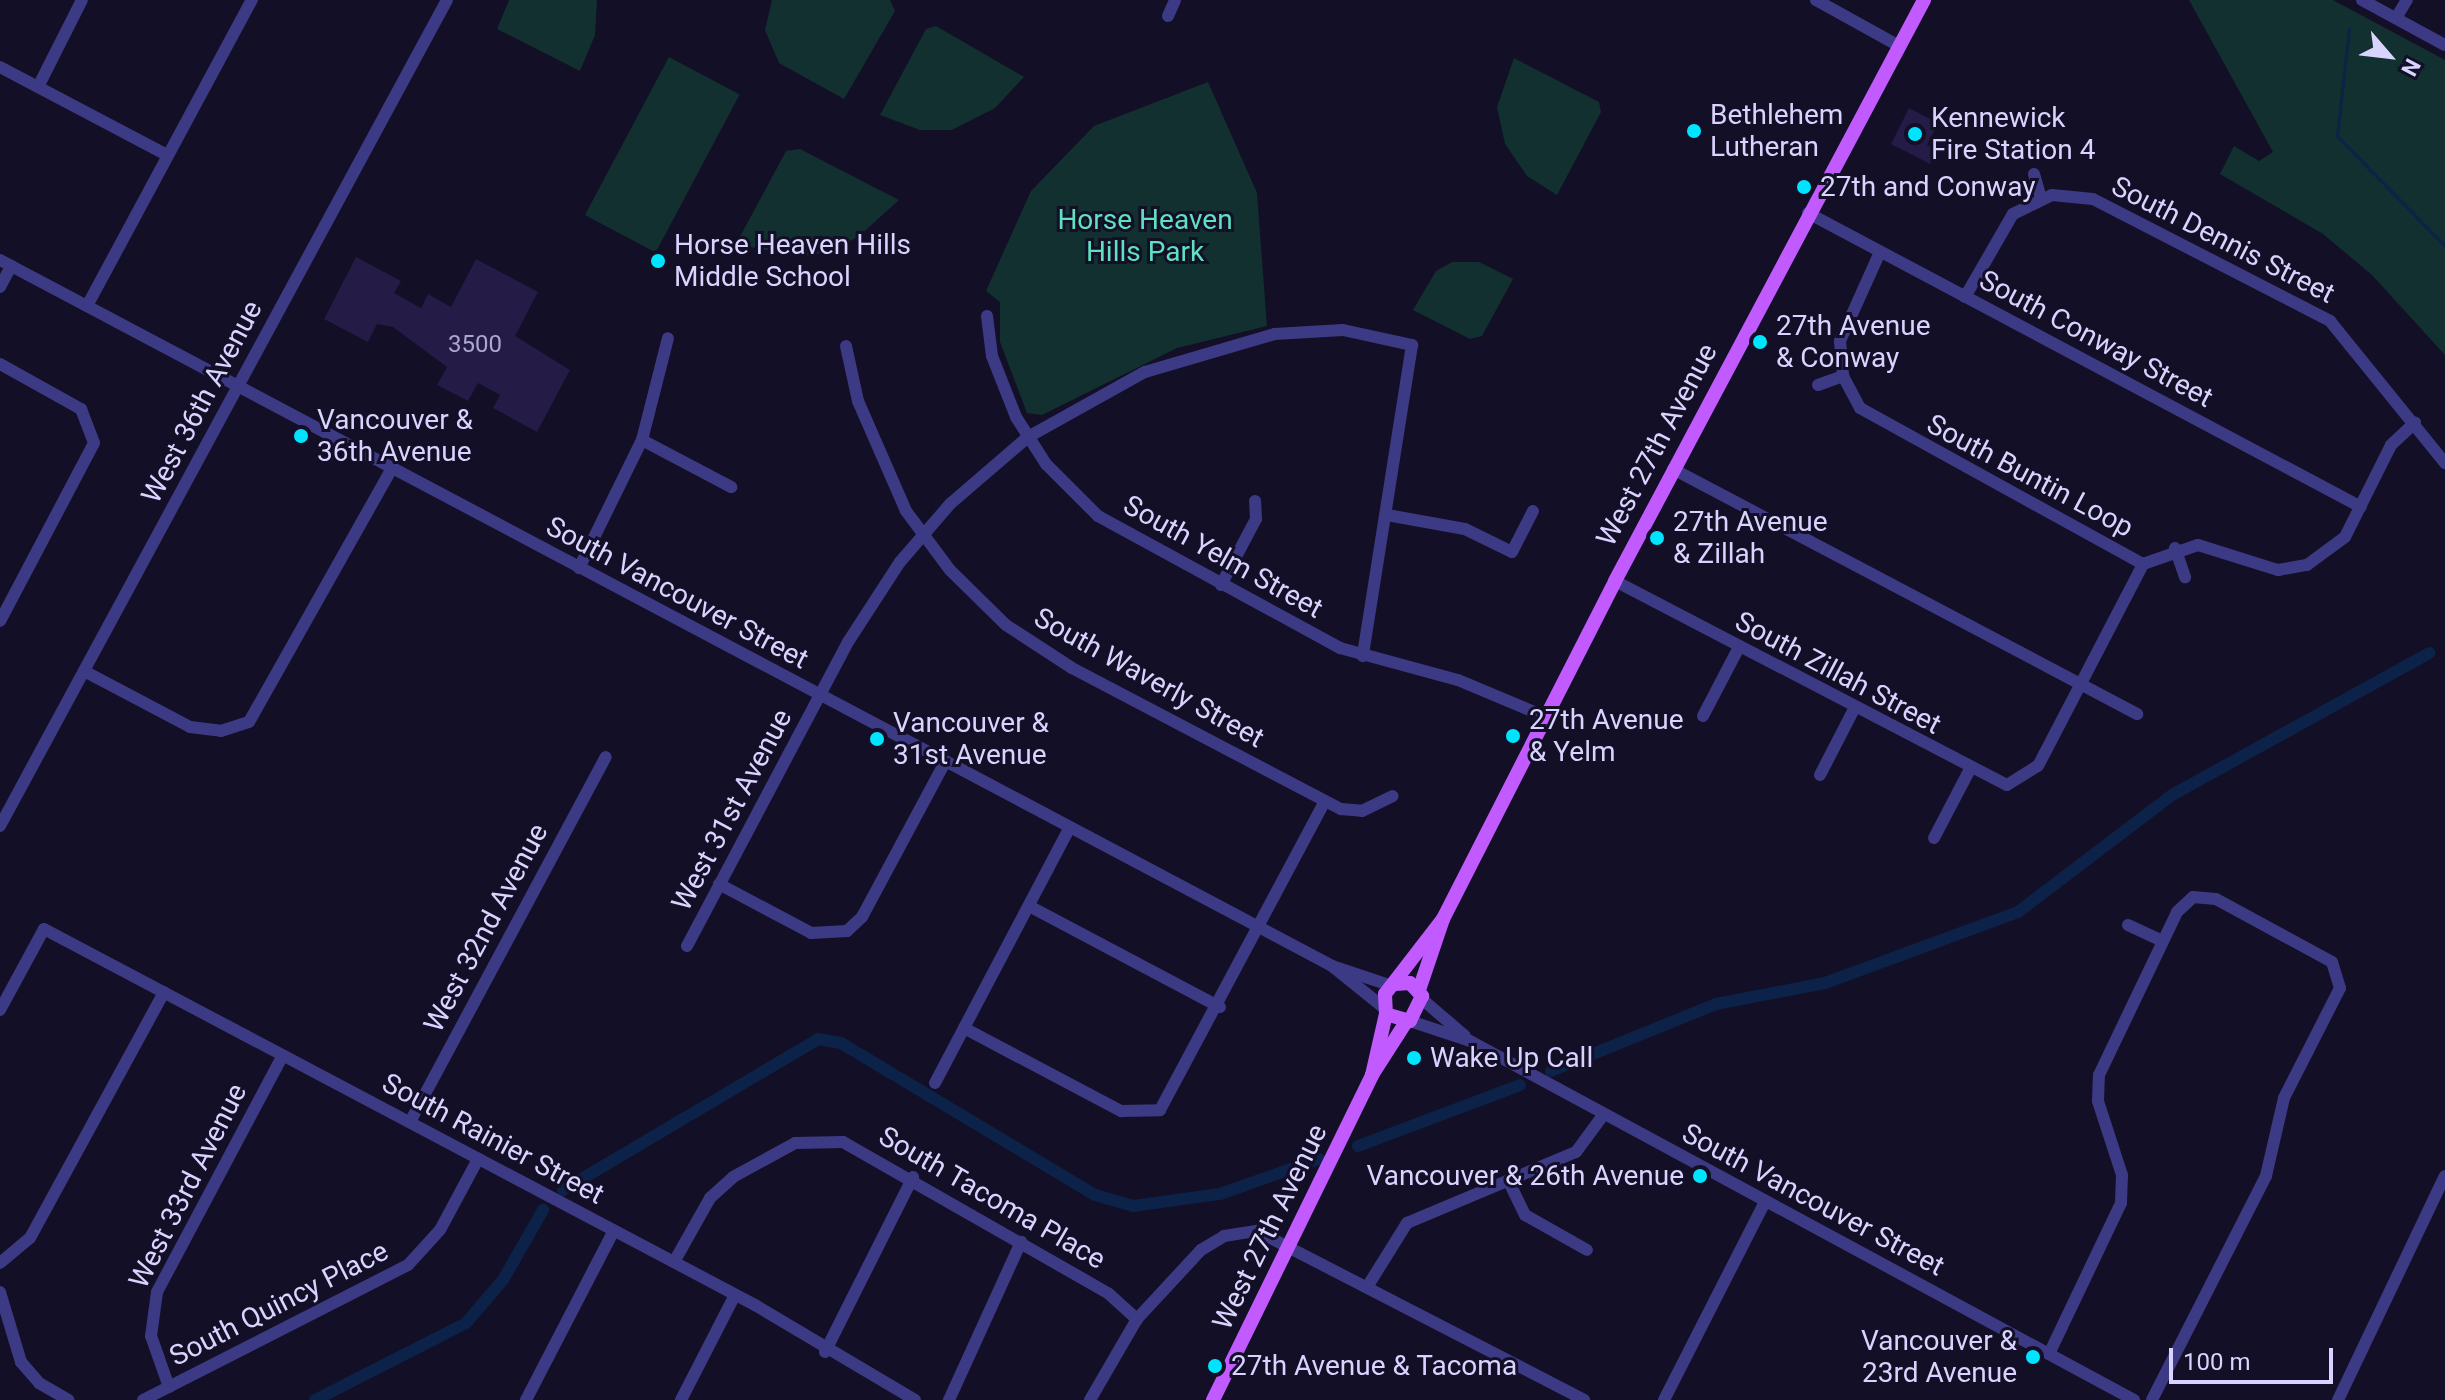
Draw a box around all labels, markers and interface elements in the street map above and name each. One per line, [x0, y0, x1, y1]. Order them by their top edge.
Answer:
north arrow [2349, 16, 2429, 96]
text: N [2396, 55, 2425, 80]
place label: Bethlehem Lutheran [1710, 98, 1843, 164]
place label: Kennewick Fire Station 4 [1931, 101, 2095, 167]
marker: Bethlehem Lutheran [1685, 122, 1703, 140]
marker: Kennewick Fire Station 4 [1906, 125, 1924, 143]
street label: South Dennis Street [2106, 169, 2340, 311]
place label: 27th and Conway [1820, 170, 2035, 204]
marker: 27th and Conway [1795, 178, 1813, 196]
park label: Horse Heaven Hills Park [1057, 203, 1233, 269]
place label: Horse Heaven Hills Middle School [674, 228, 911, 294]
marker: Horse Heaven Hills Middle School [649, 252, 667, 270]
street label: South Conway Street [1974, 263, 2218, 415]
street label: West 36th Avenue [134, 295, 270, 509]
place label: 27th Avenue & Conway [1776, 309, 1931, 375]
house number: 3500 [448, 331, 502, 359]
marker: 27th Avenue & Conway [1751, 333, 1769, 351]
street label: West 27th Avenue [1589, 338, 1725, 552]
place label: Vancouver & 36th Avenue [317, 403, 473, 469]
street label: South Buntin Loop [1921, 407, 2139, 545]
marker: Vancouver & 36th Avenue [292, 427, 310, 445]
street label: South Yelm Street [1118, 488, 1328, 626]
place label: 27th Avenue & Zillah [1673, 505, 1828, 571]
street label: South Vancouver Street [540, 510, 814, 676]
marker: 27th Avenue & Zillah [1648, 529, 1666, 547]
street label: South Waverly Street [1028, 601, 1270, 755]
street label: South Zillah Street [1729, 605, 1947, 741]
street label: West 31st Avenue [665, 703, 799, 917]
place label: 27th Avenue & Yelm [1529, 703, 1684, 769]
place label: Vancouver & 31st Avenue [893, 706, 1049, 772]
marker: 27th Avenue & Yelm [1504, 727, 1522, 745]
marker: Vancouver & 31st Avenue [868, 730, 886, 748]
street label: West 32nd Avenue [417, 818, 555, 1038]
place label: Wake Up Call [1430, 1041, 1593, 1075]
marker: Wake Up Call [1405, 1049, 1423, 1067]
street label: South Rainier Street [376, 1066, 610, 1212]
street label: West 33rd Avenue [122, 1078, 254, 1294]
street label: South Vancouver Street [1676, 1117, 1950, 1283]
street label: South Tacoma Place [873, 1119, 1111, 1277]
street label: West 27th Avenue [1206, 1119, 1334, 1335]
place label: Vancouver & 26th Avenue [1366, 1159, 1684, 1193]
marker: Vancouver & 26th Avenue [1691, 1167, 1709, 1185]
street label: South Quincy Place [164, 1234, 394, 1374]
place label: Vancouver & 23rd Avenue [1861, 1324, 2017, 1390]
scale bar [2173, 1332, 2337, 1382]
marker: Vancouver & 23rd Avenue [2024, 1348, 2042, 1366]
text: 100 m [2183, 1348, 2250, 1376]
place label: 27th Avenue & Tacoma [1231, 1349, 1518, 1383]
marker: 27th Avenue & Tacoma [1206, 1357, 1224, 1375]

